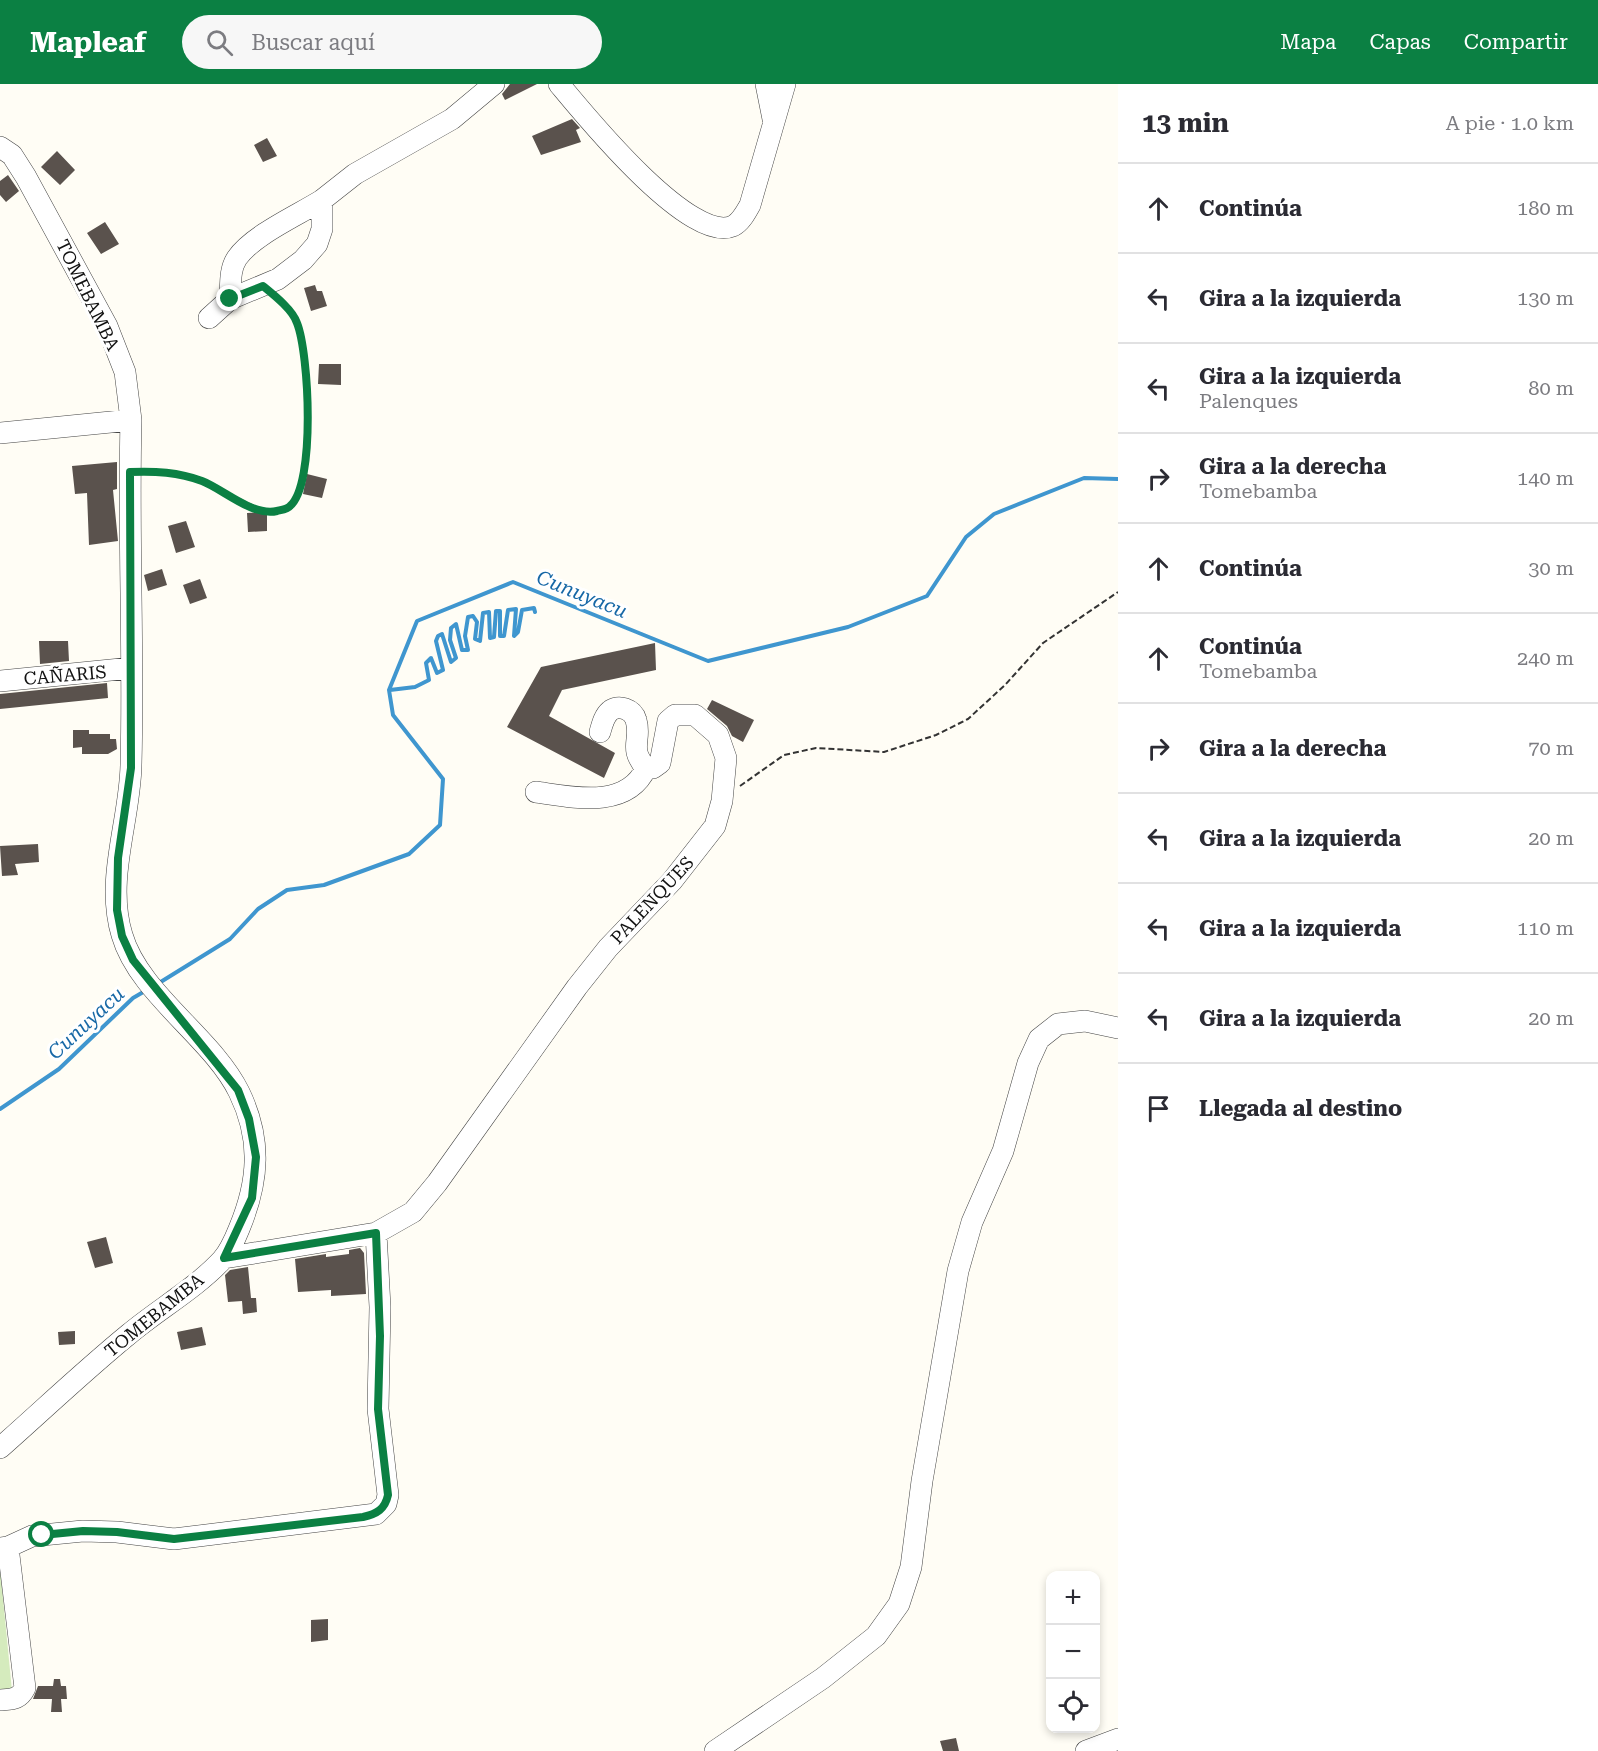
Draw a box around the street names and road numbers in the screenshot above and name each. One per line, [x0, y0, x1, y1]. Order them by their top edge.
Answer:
street label: TOMEBAMBA [52, 236, 124, 354]
street label: CAÑARIS [23, 661, 107, 689]
street label: PALENQUES [606, 852, 698, 948]
street label: TOMEBAMBA [100, 1269, 208, 1361]

